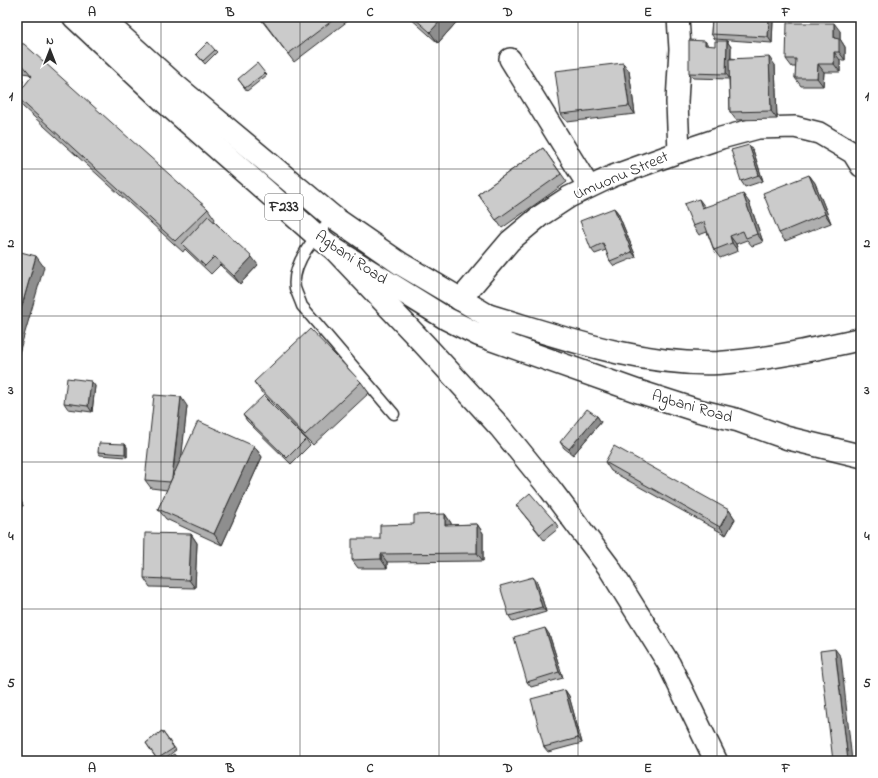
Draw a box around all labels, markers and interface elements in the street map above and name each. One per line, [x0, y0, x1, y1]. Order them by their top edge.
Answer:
text: A [88, 3, 96, 22]
text: B [225, 3, 235, 22]
text: C [366, 3, 374, 22]
text: D [502, 3, 513, 22]
text: E [644, 3, 652, 22]
text: F [781, 3, 791, 22]
north arrow [30, 30, 70, 70]
text: N [46, 33, 54, 49]
text: 1 [9, 87, 14, 106]
text: 1 [865, 87, 870, 106]
street label: Umuonu Street [570, 145, 673, 207]
road number: F233 [265, 194, 303, 220]
street label: Agbani Road [310, 225, 392, 291]
text: 2 [7, 234, 15, 253]
text: 2 [863, 234, 871, 253]
text: 3 [7, 381, 14, 400]
text: 3 [863, 381, 870, 400]
street label: Agbani Road [649, 384, 735, 430]
text: 4 [7, 527, 14, 546]
text: 4 [863, 527, 870, 546]
text: 5 [7, 674, 15, 693]
text: 5 [863, 674, 871, 693]
text: A [88, 759, 96, 778]
text: B [225, 759, 235, 778]
text: C [366, 759, 374, 778]
text: D [502, 759, 513, 778]
text: E [644, 759, 652, 778]
text: F [781, 759, 791, 778]

